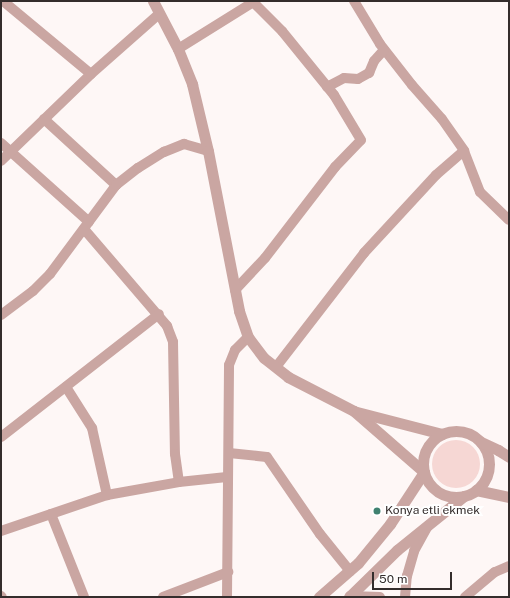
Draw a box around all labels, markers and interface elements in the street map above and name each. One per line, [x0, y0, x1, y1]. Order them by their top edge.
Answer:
place label: Konya etli ekmek [385, 504, 480, 518]
marker: Konya etli ekmek [372, 506, 382, 516]
scale bar [374, 564, 454, 590]
text: 50 m [379, 572, 407, 586]

